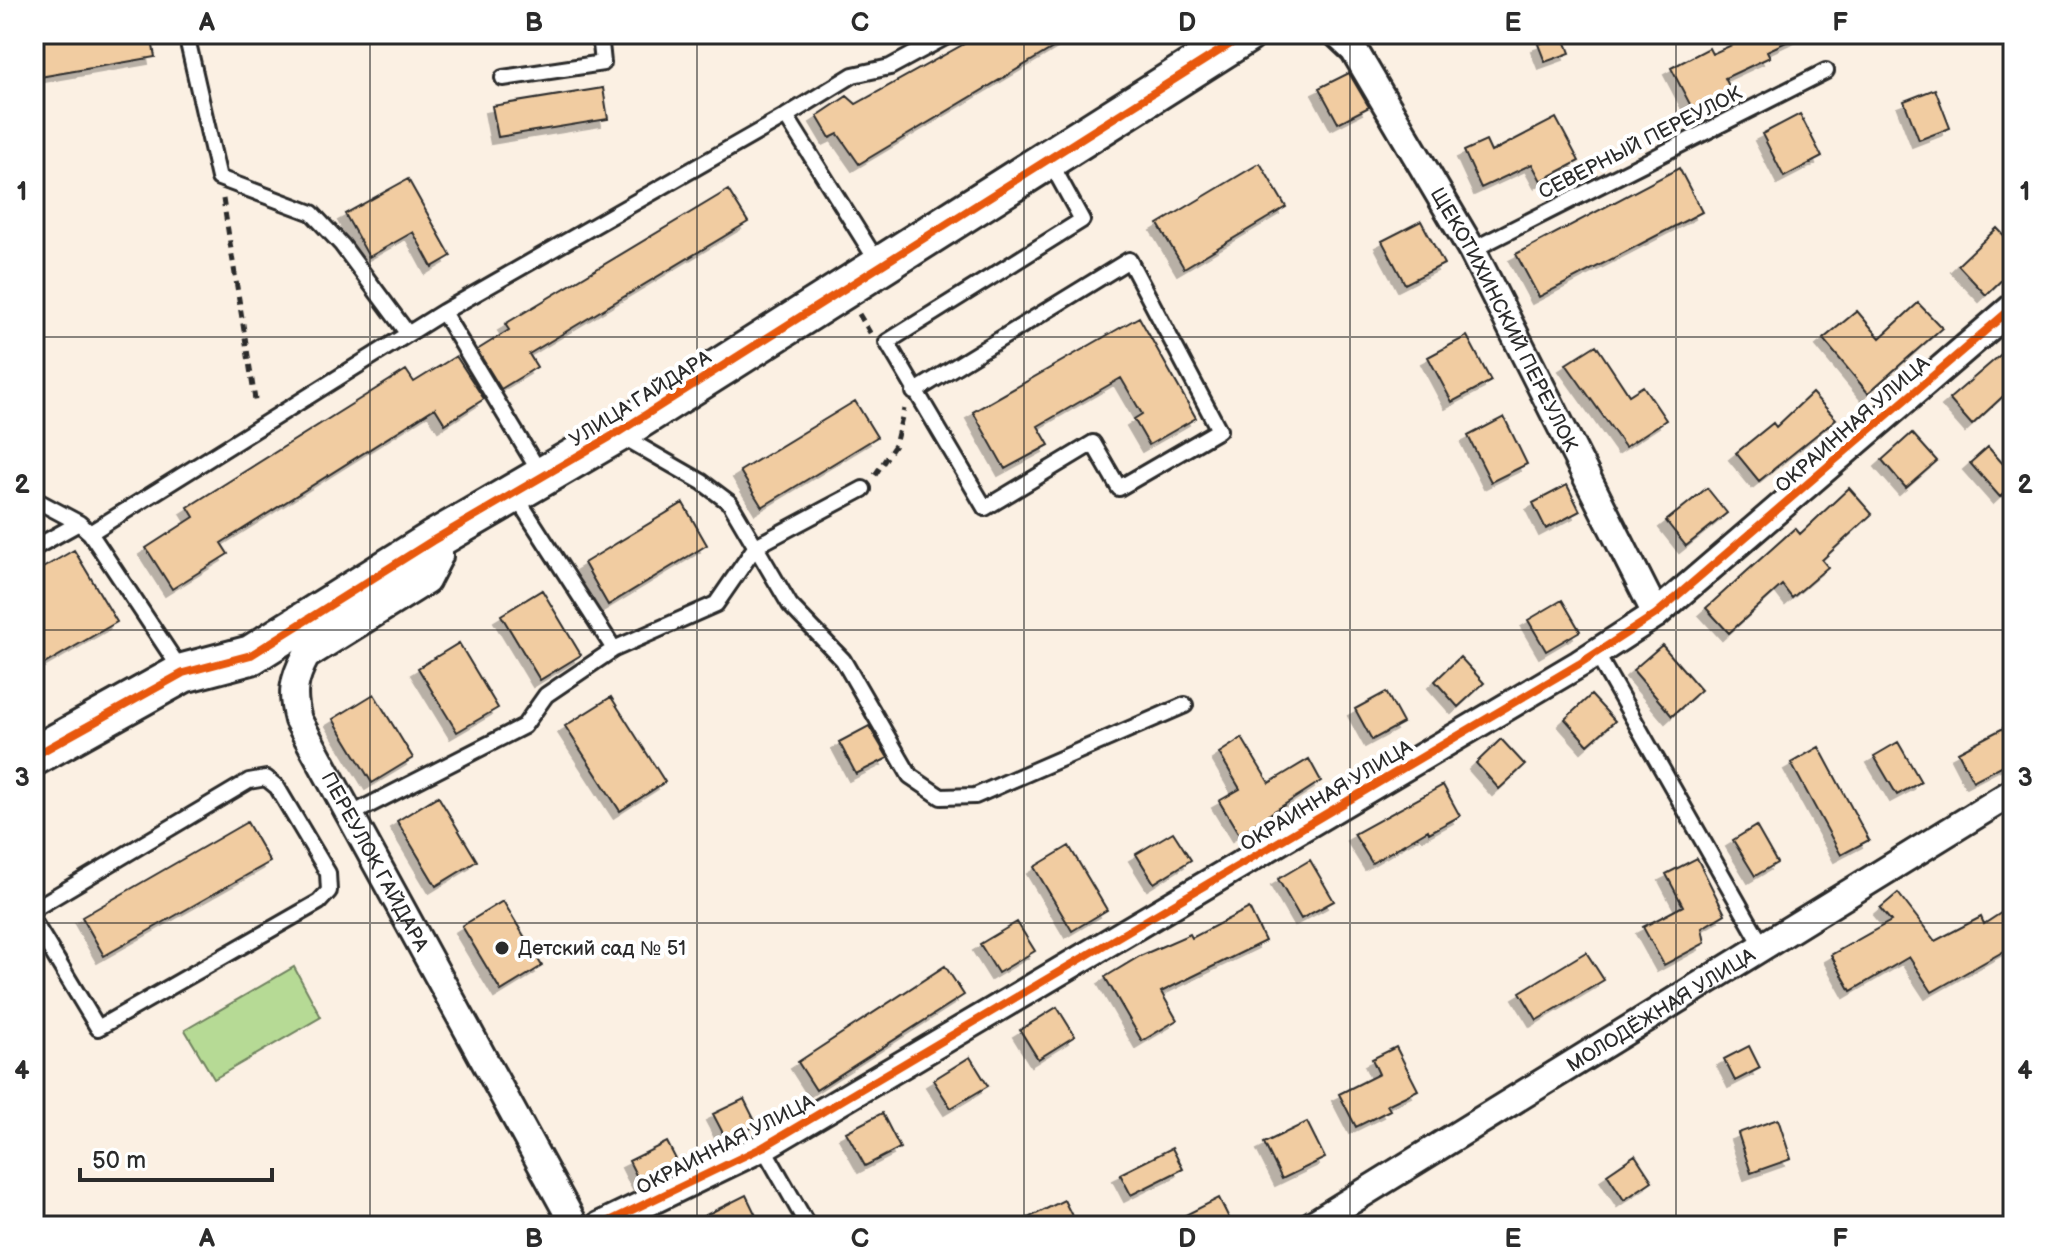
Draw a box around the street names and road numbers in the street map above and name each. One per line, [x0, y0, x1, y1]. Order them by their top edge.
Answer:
street label: СЕВЕРНЫЙ ПЕРЕУЛОК [1535, 81, 1746, 205]
street label: ЩЕКОТИХИНСКИЙ ПЕРЕУЛОК [1425, 183, 1583, 456]
street label: УЛИЦА ГАЙДАРА [565, 345, 716, 452]
street label: ОКРАИННАЯ УЛИЦА [1771, 351, 1935, 498]
street label: ОКРАИННАЯ УЛИЦА [1236, 735, 1417, 857]
street label: ПЕРЕУЛОК ГАЙДАРА [316, 768, 434, 957]
street label: МОЛОДЁЖНАЯ УЛИЦА [1563, 943, 1760, 1078]
street label: ОКРАИННАЯ УЛИЦА [633, 1089, 819, 1200]

